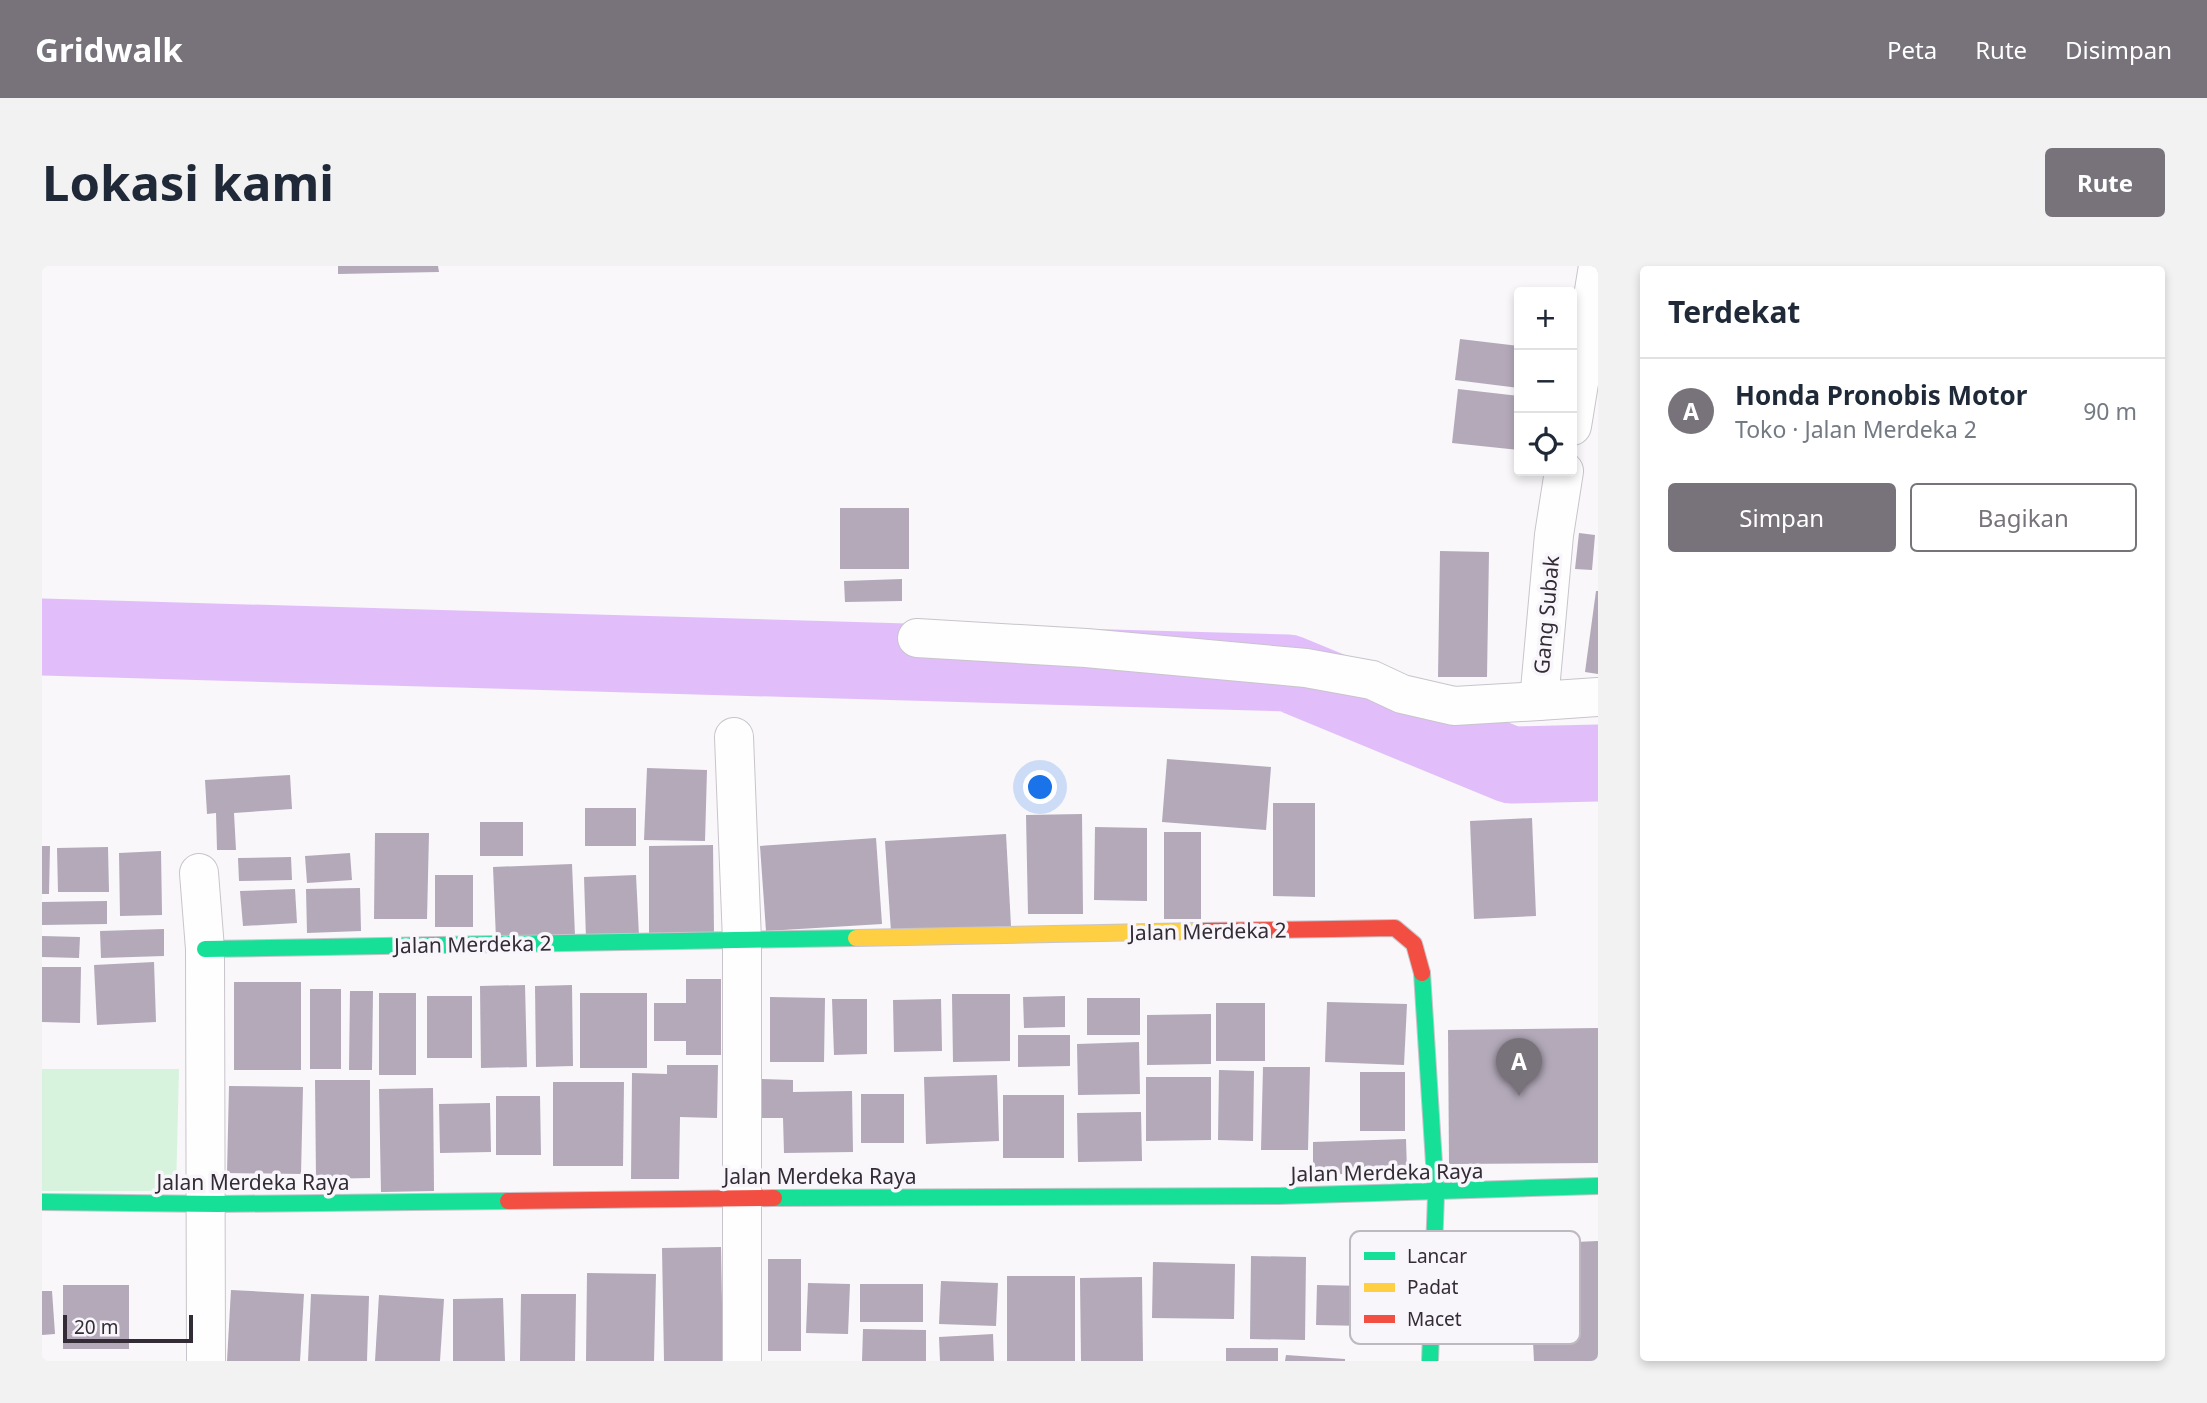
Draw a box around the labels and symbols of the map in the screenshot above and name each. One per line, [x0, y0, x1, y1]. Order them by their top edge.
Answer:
street label: Gang Subak [1527, 554, 1565, 675]
your location [1023, 770, 1057, 804]
street label: Jalan Merdeka 2 [1127, 916, 1287, 946]
street label: Jalan Merdeka 2 [392, 929, 552, 959]
pin: A [1496, 1038, 1542, 1096]
street label: Jalan Merdeka Raya [1288, 1156, 1484, 1188]
street label: Jalan Merdeka Raya [722, 1162, 916, 1190]
street label: Jalan Merdeka Raya [155, 1168, 349, 1196]
legend [1350, 1231, 1580, 1344]
text: Lancar [1407, 1243, 1467, 1269]
text: Padat [1407, 1274, 1458, 1300]
text: Macet [1407, 1306, 1462, 1332]
scale bar [63, 1312, 192, 1344]

